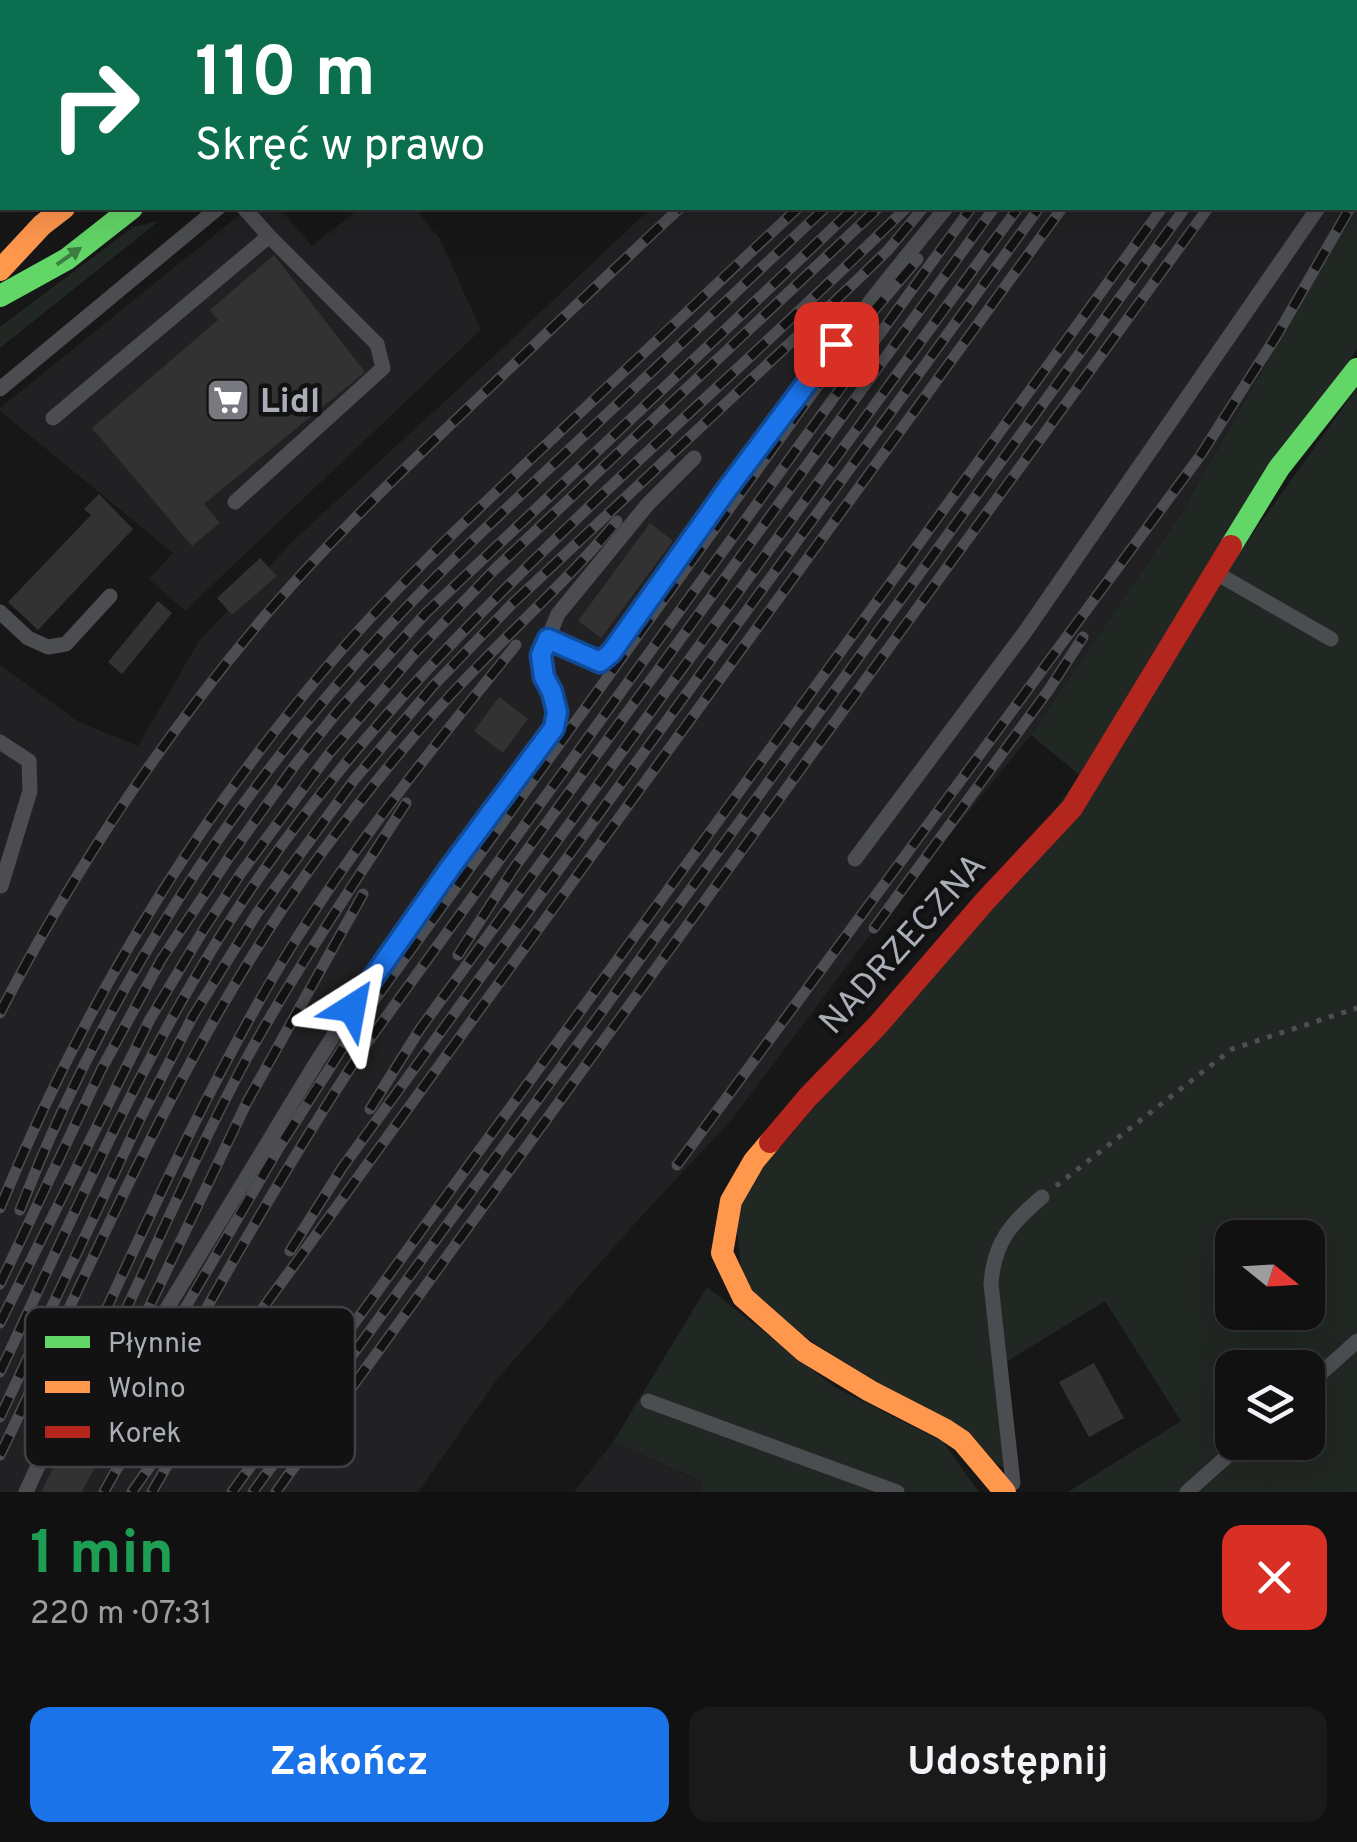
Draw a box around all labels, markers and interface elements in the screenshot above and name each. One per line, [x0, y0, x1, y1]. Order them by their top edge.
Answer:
text: 110 m [195, 32, 376, 121]
icon: right [30, 40, 160, 170]
text: Skręć w prawo [195, 119, 485, 176]
one-way arrow [55, 247, 82, 266]
pin [794, 302, 879, 387]
icon: arrive [809, 317, 864, 372]
supermarket icon: Lidl [205, 377, 251, 423]
place label: Lidl [260, 381, 320, 425]
street label: NADRZECZNA [811, 845, 997, 1045]
position arrow [300, 956, 404, 1060]
north arrow [1215, 1220, 1325, 1330]
map controls [1215, 1220, 1325, 1460]
legend [25, 1307, 355, 1467]
text: Płynnie [108, 1327, 202, 1363]
button: layers [1215, 1350, 1325, 1460]
text: Wolno [108, 1372, 186, 1408]
text: Korek [108, 1417, 181, 1453]
text: 1 min [30, 1519, 174, 1595]
button: close [1222, 1525, 1327, 1630]
text: 220 m · 07:31 [30, 1595, 213, 1635]
button: Zakończ [30, 1707, 669, 1822]
button: Udostępnij [689, 1707, 1327, 1822]

